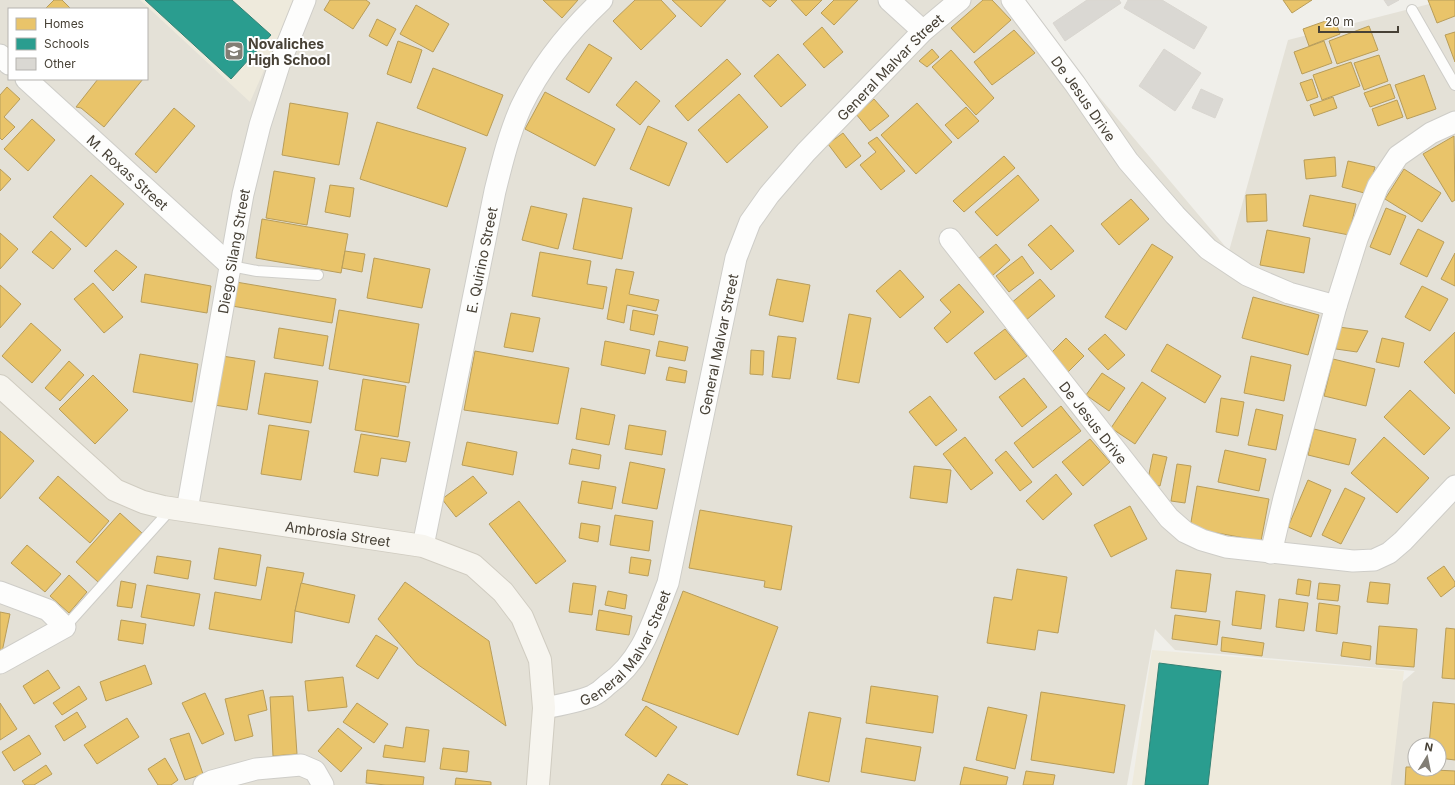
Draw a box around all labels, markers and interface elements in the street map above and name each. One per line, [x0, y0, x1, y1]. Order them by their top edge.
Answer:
legend [8, 8, 148, 80]
scale bar [1319, 8, 1398, 34]
street label: General Malvar Street [833, 9, 947, 124]
text: 20 m [1325, 14, 1354, 29]
text: Homes [44, 16, 84, 31]
place label: Novaliches High School [248, 35, 330, 68]
text: Schools [44, 36, 89, 51]
school or university icon: Novaliches High School [223, 40, 245, 62]
street label: De Jesus Drive [1048, 52, 1120, 144]
text: Other [44, 56, 76, 71]
street label: M. Roxas Street [84, 131, 172, 214]
street label: Diego Silang Street [213, 186, 253, 315]
street label: E. Quirino Street [462, 205, 500, 314]
street label: General Malvar Street [695, 272, 741, 416]
street label: De Jesus Drive [1056, 378, 1131, 467]
street label: Ambrosia Street [284, 517, 392, 550]
street label: General Malvar Street [577, 587, 673, 708]
north arrow [1407, 737, 1447, 777]
text: N [1423, 740, 1434, 755]

